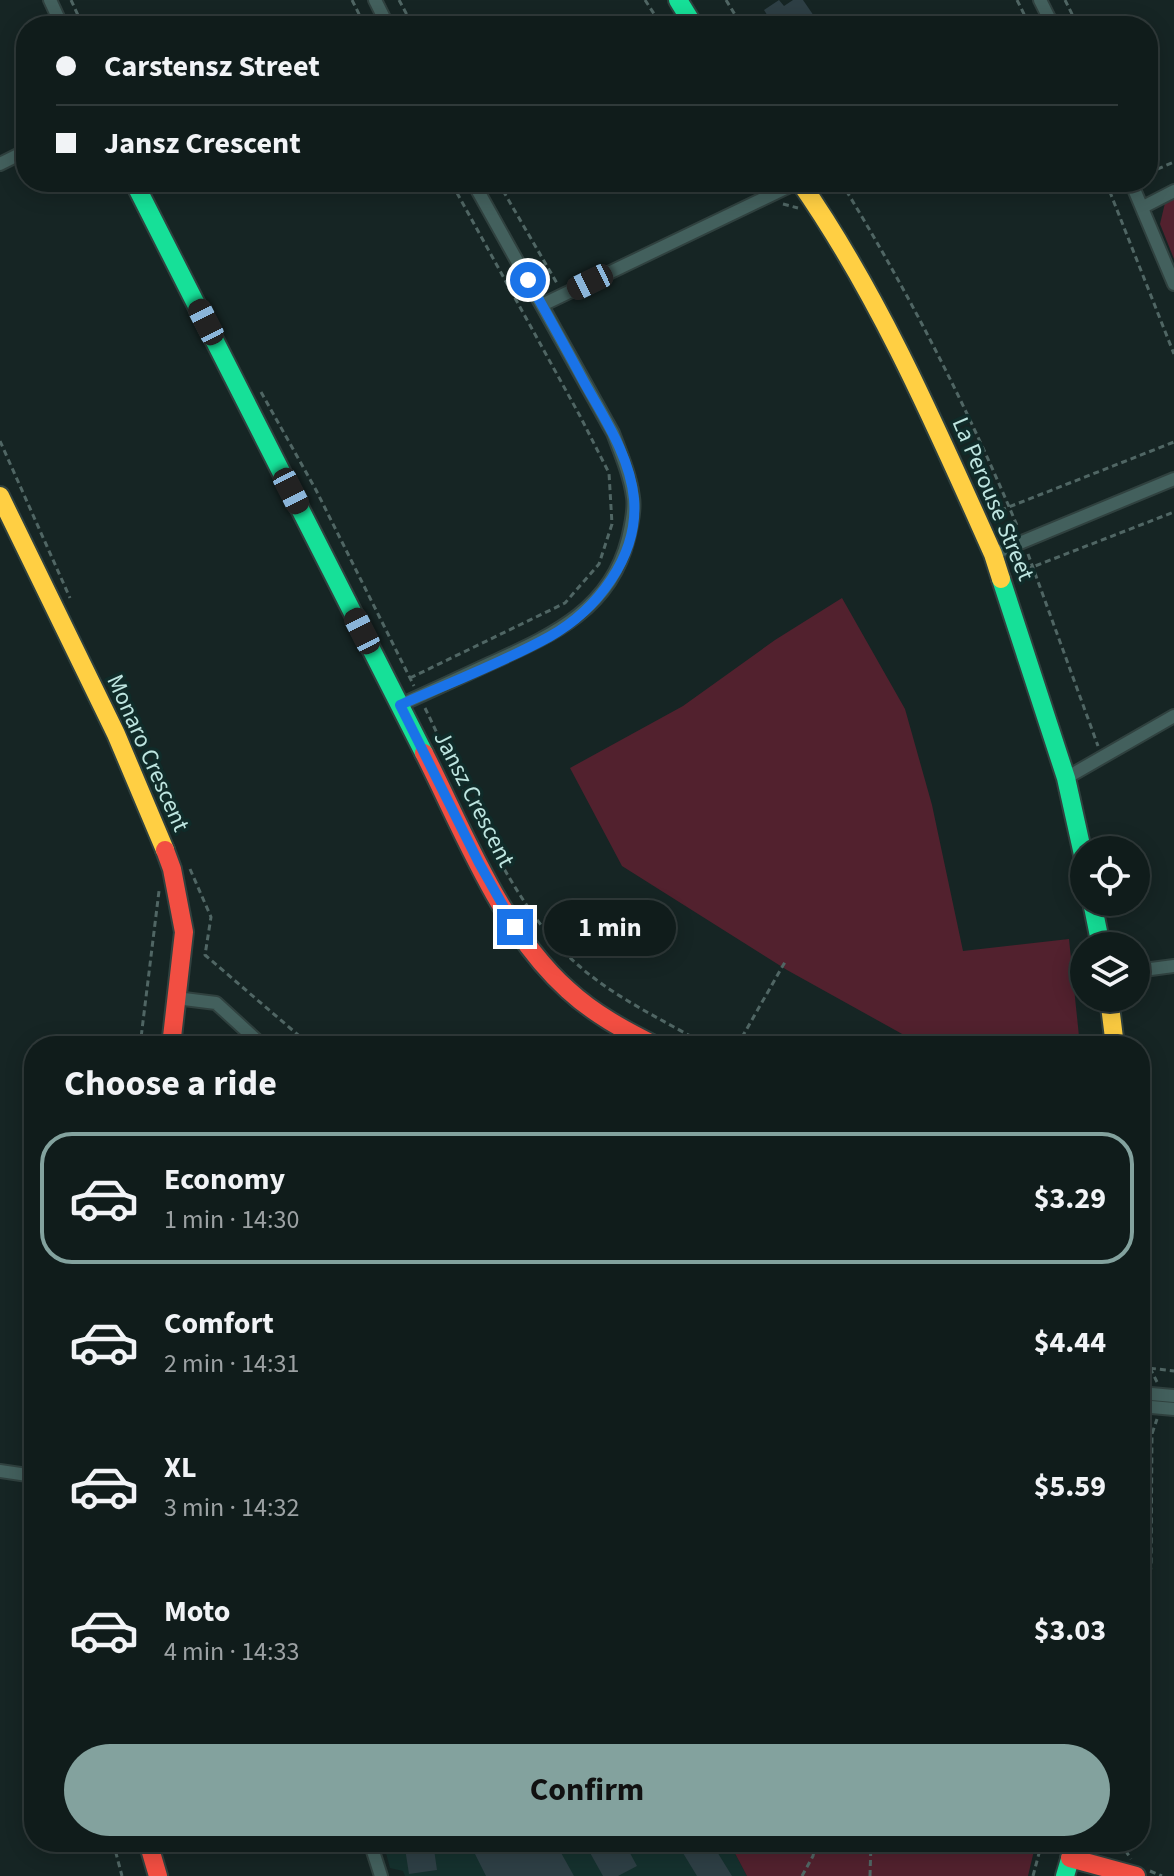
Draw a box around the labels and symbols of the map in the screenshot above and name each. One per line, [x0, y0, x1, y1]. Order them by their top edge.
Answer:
car [563, 261, 617, 303]
route start [510, 262, 546, 298]
car [184, 295, 228, 349]
street label: La Perouse Street [943, 412, 1043, 586]
car [269, 464, 313, 518]
car [340, 604, 384, 658]
street label: Monaro Crescent [98, 669, 198, 837]
street label: Jansz Crescent [425, 725, 523, 873]
callout: 1 min [543, 899, 675, 955]
route end [497, 909, 533, 945]

